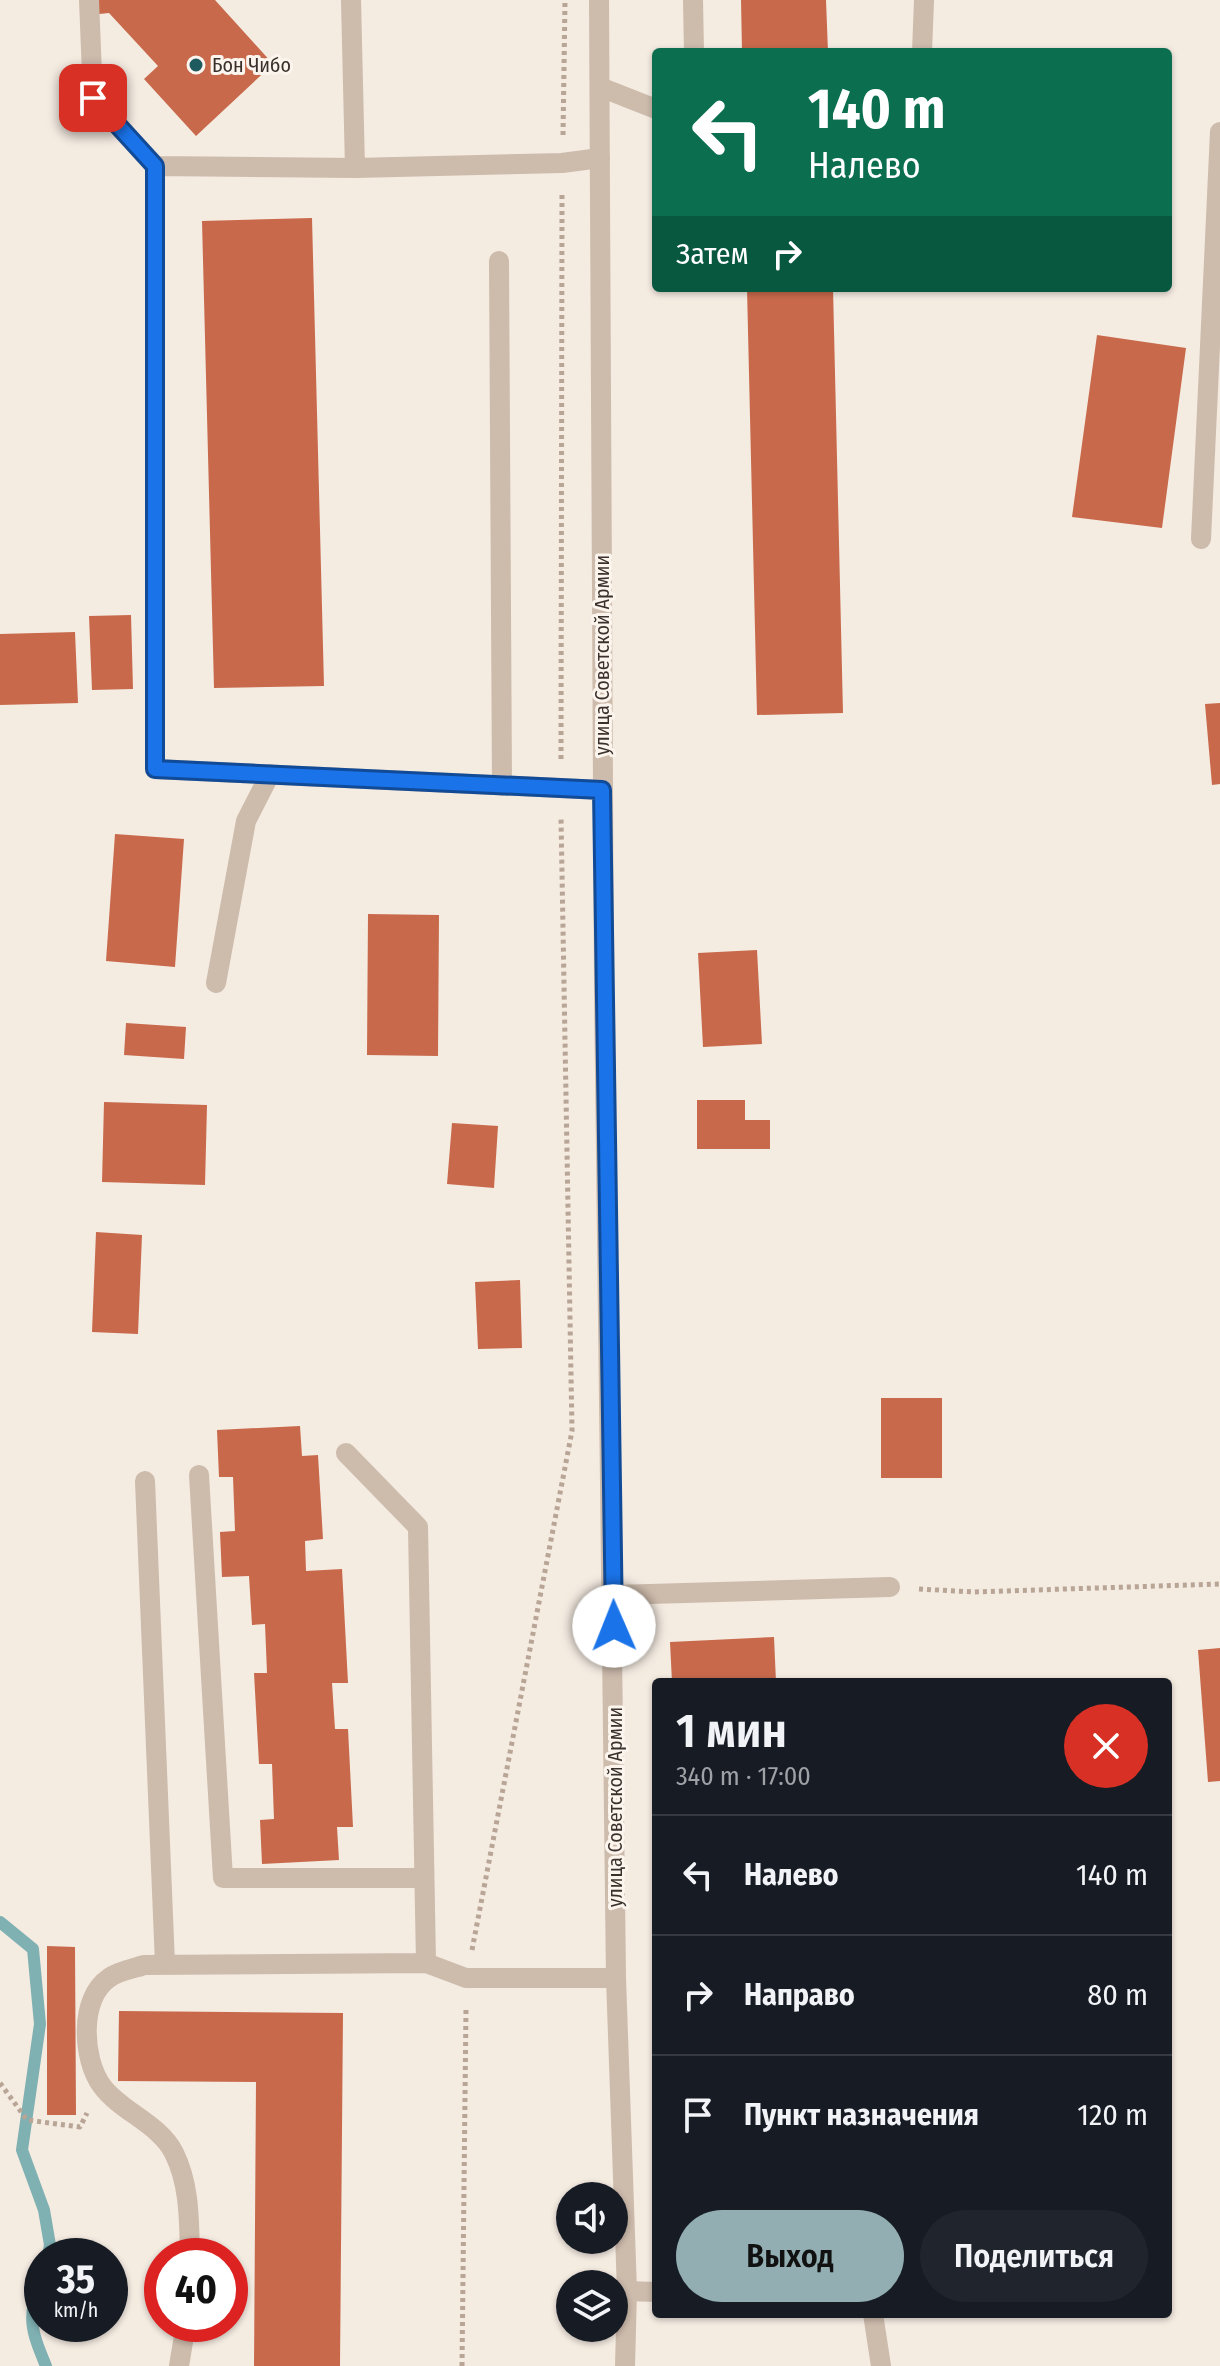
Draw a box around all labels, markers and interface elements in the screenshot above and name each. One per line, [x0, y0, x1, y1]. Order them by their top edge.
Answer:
place label: Бон Чибо [212, 53, 291, 77]
marker: Бон Чибо [187, 56, 205, 74]
pin [59, 64, 127, 132]
icon: arrive [71, 76, 115, 120]
text: 140 m [808, 76, 945, 143]
icon: left [676, 80, 780, 184]
text: Налево [808, 144, 921, 188]
icon: right [765, 232, 809, 276]
text: Затем [676, 236, 749, 272]
street label: улица Советской Армии [590, 555, 614, 755]
position arrow [572, 1584, 656, 1668]
text: 1 мин [676, 1702, 787, 1760]
button: close [1064, 1704, 1148, 1788]
street label: улица Советской Армии [603, 1707, 627, 1907]
text: 340 m · 17:00 [676, 1761, 811, 1792]
icon: left [676, 1853, 720, 1897]
text: Налево [744, 1857, 839, 1893]
text: 140 m [1076, 1857, 1148, 1893]
icon: right [676, 1973, 720, 2017]
text: Направо [744, 1977, 855, 2013]
text: 80 m [1087, 1977, 1148, 2013]
icon: arrive [676, 2093, 720, 2137]
text: Пункт назначения [744, 2097, 979, 2133]
text: 120 m [1077, 2097, 1148, 2133]
map controls [556, 2182, 628, 2342]
button: sound [556, 2182, 628, 2254]
button: Выход [676, 2210, 904, 2302]
button: Поделиться [920, 2210, 1148, 2302]
speed limit sign: 40 [144, 2238, 248, 2342]
text: 35 [57, 2256, 95, 2304]
button: layers [556, 2270, 628, 2342]
text: km/h [54, 2298, 98, 2322]

